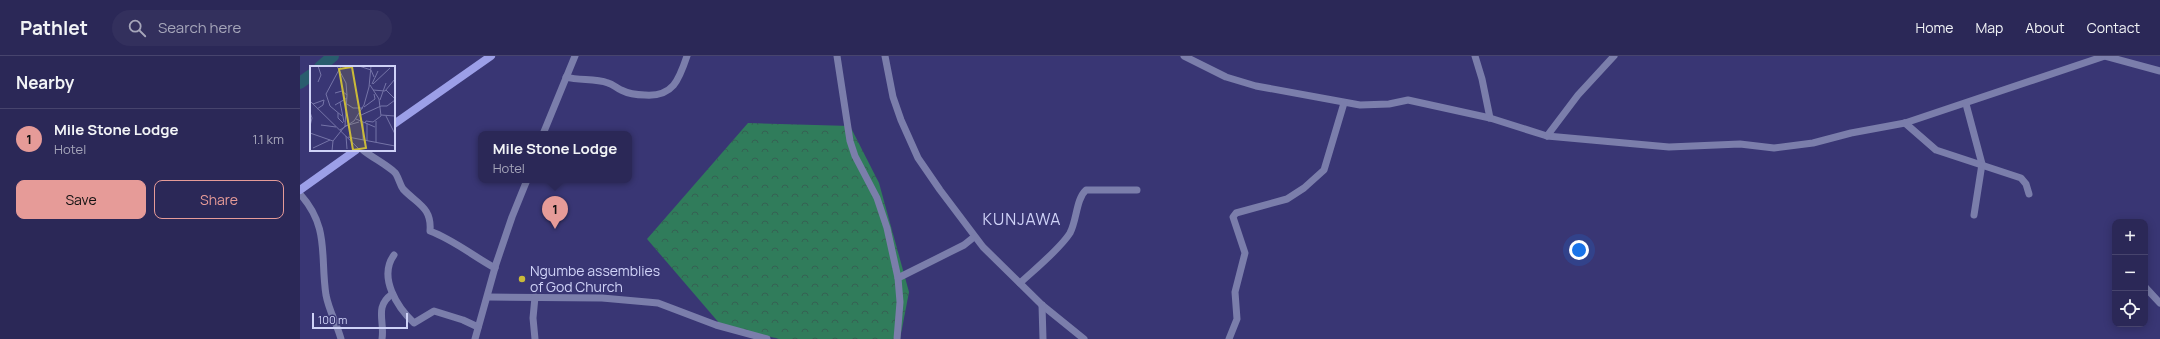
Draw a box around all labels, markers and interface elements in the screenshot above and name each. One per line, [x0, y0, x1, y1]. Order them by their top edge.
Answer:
search box [112, 10, 392, 46]
text: Pathlet [20, 15, 88, 41]
icon: search [126, 17, 148, 39]
text: Search here [158, 17, 241, 38]
text: Home [1916, 18, 1953, 37]
text: Map [1975, 18, 2003, 37]
text: About [2025, 18, 2065, 37]
text: Contact [2087, 18, 2140, 37]
inset map [310, 66, 395, 151]
text: Nearby [16, 71, 74, 94]
text: Mile Stone Lodge [54, 119, 179, 140]
text: 1 [26, 130, 32, 148]
text: 1.1 km [253, 130, 284, 148]
popup [478, 131, 632, 183]
text: Mile Stone Lodge [493, 138, 617, 159]
text: Hotel [54, 140, 86, 158]
text: Hotel [493, 159, 525, 177]
button: Save [16, 180, 146, 219]
button: Share [154, 180, 284, 219]
pin: 1 [542, 196, 568, 229]
district label: KUNJAWA [983, 208, 1061, 230]
map controls [2112, 219, 2148, 327]
button: + [2112, 219, 2148, 255]
your location [1569, 240, 1589, 260]
button: − [2112, 255, 2148, 291]
place label: Ngumbe assemblies of God Church [530, 261, 660, 296]
marker: Ngumbe assemblies of God Church [517, 274, 527, 284]
button: locate [2112, 291, 2148, 327]
scale bar [312, 311, 408, 330]
text: 100 m [318, 312, 347, 327]

